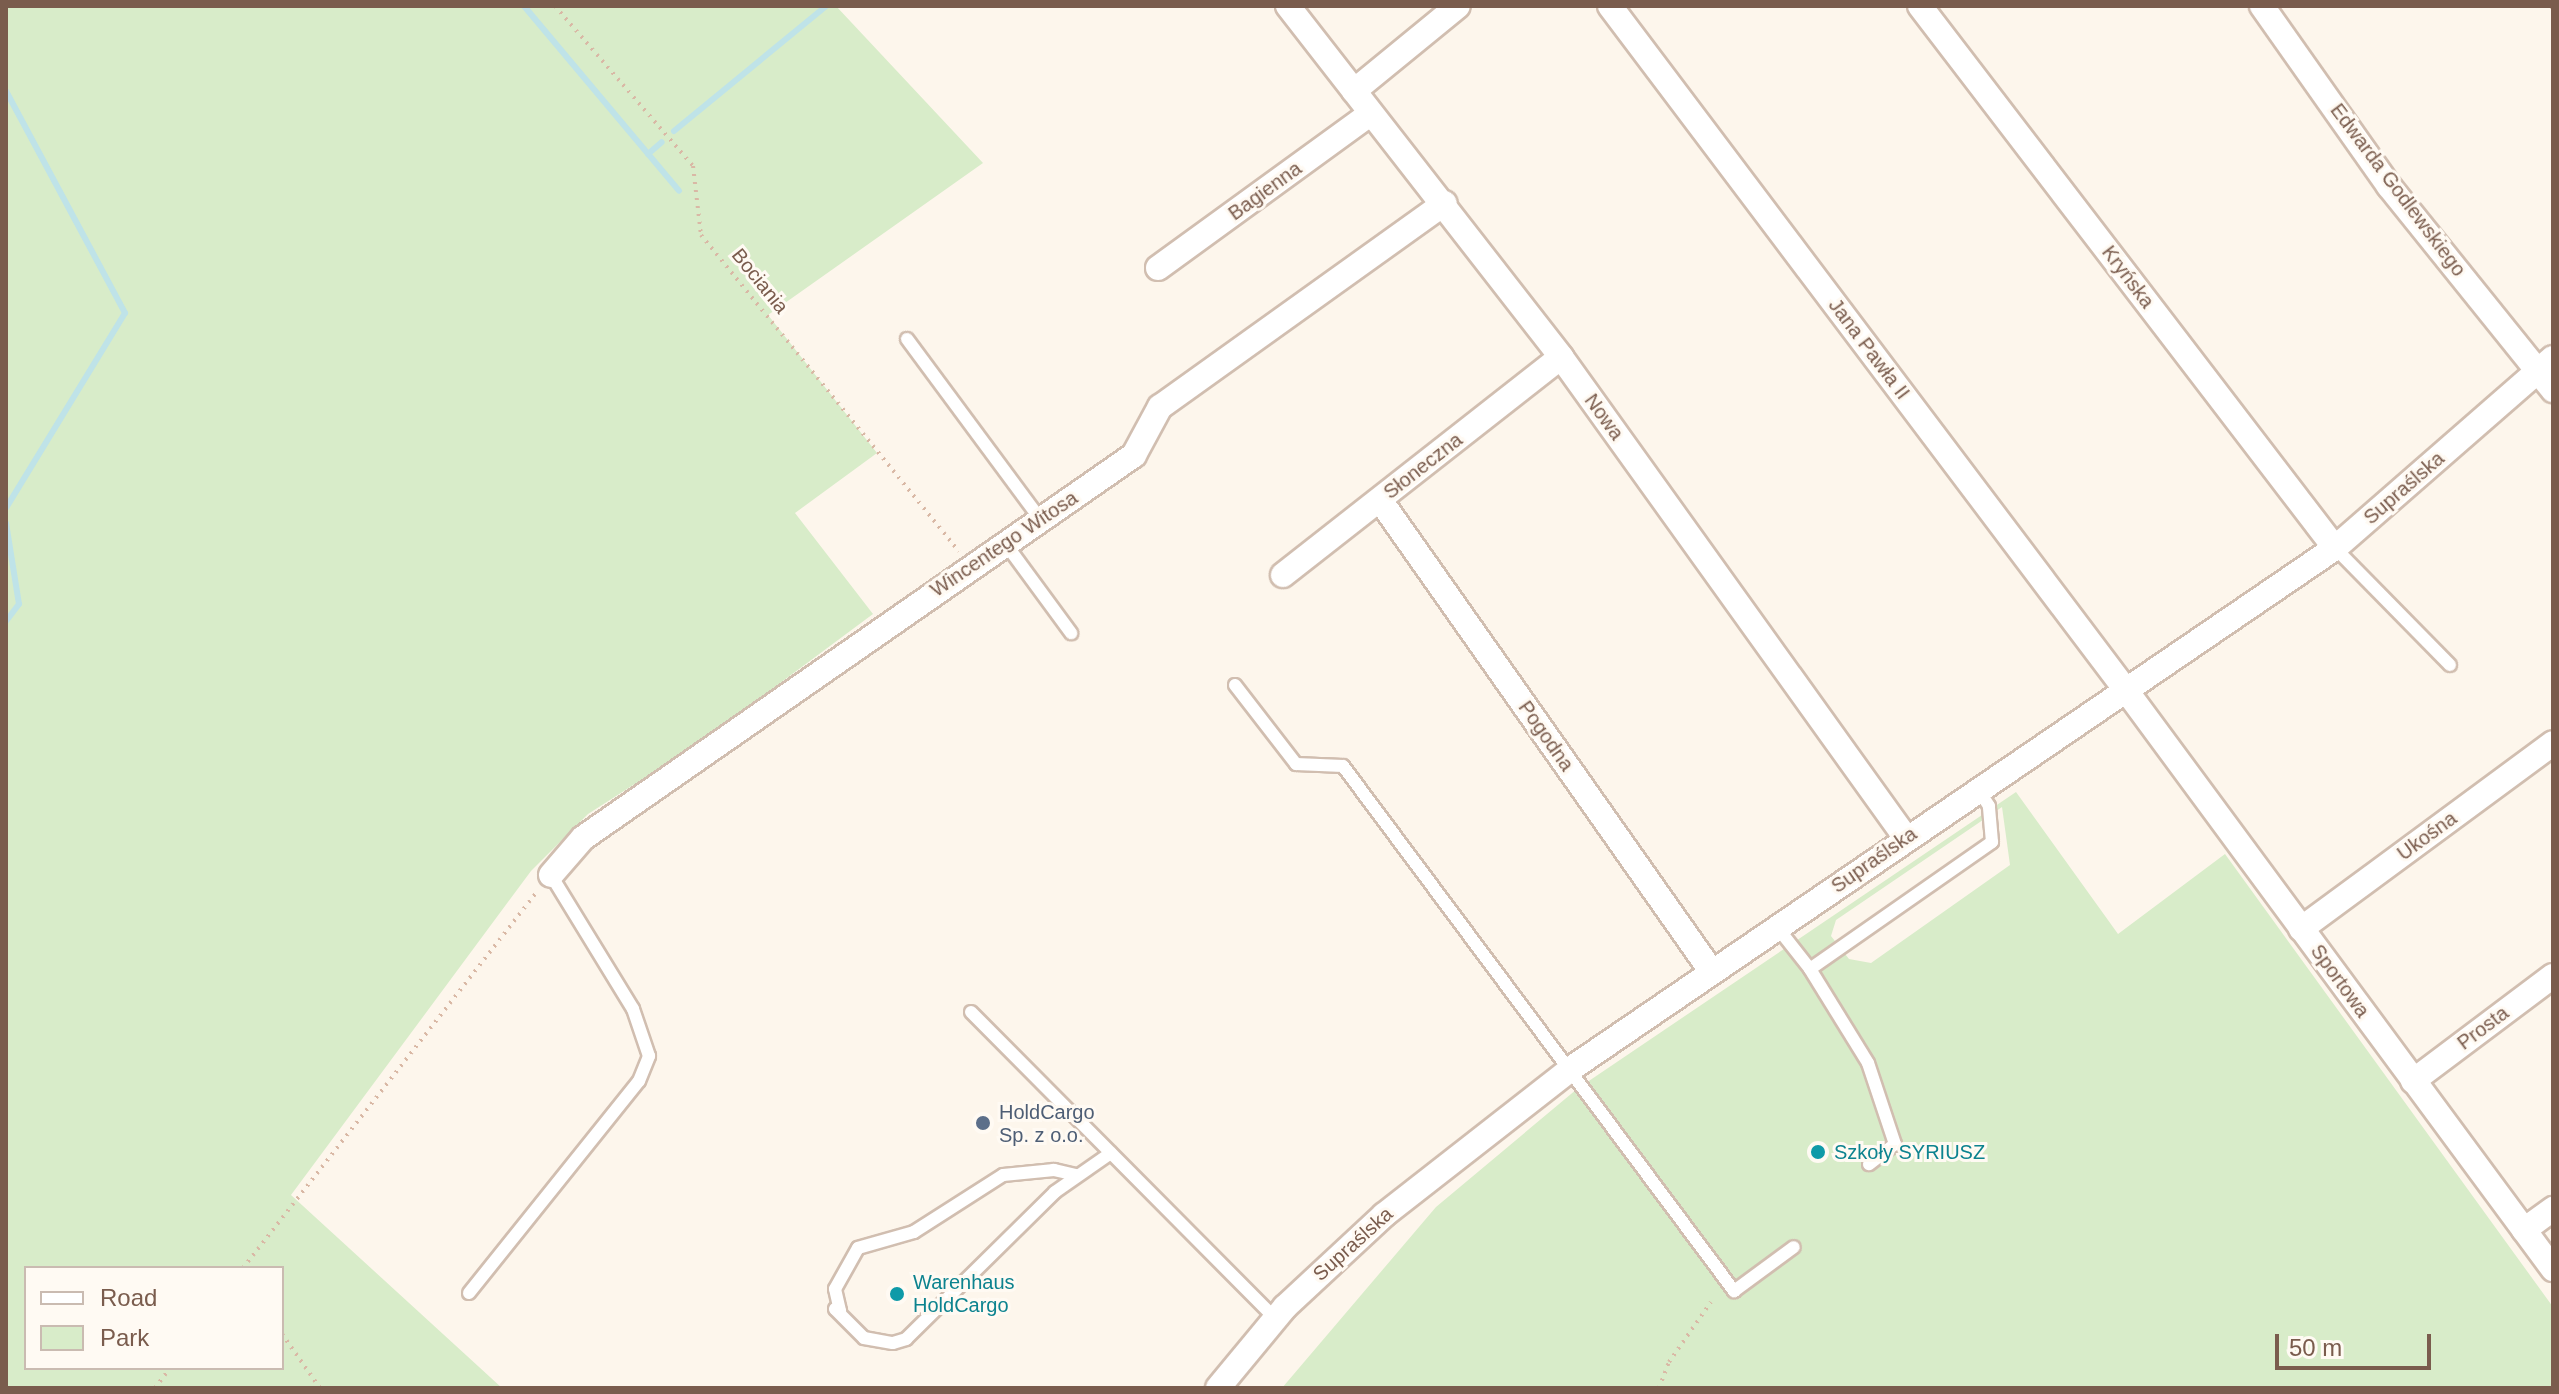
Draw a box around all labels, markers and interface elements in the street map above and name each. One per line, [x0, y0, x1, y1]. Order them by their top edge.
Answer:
street label: Edwarda Godlewskiego [2325, 99, 2471, 281]
street label: Bagienna [1224, 156, 1306, 226]
street label: Kryńska [2097, 241, 2159, 313]
street label: Bociania [727, 244, 793, 318]
street label: Jana Pawła II [1823, 294, 1915, 404]
street label: Nowa [1579, 389, 1629, 445]
street label: Słoneczna [1379, 428, 1467, 504]
street label: Supraślska [2359, 446, 2449, 530]
street label: Wincentego Witosa [926, 486, 1082, 602]
street label: Pogodna [1513, 696, 1579, 776]
street label: Ukośna [2393, 806, 2461, 866]
street label: Supraślska [1827, 822, 1921, 898]
street label: Sportowa [2305, 940, 2375, 1022]
street label: Prosta [2453, 1001, 2513, 1055]
place label: HoldCargo Sp. z o.o. [999, 1100, 1095, 1147]
marker: HoldCargo Sp. z o.o. [974, 1114, 992, 1132]
place label: Szkoły SYRIUSZ [1834, 1140, 1985, 1164]
marker: Szkoły SYRIUSZ [1809, 1143, 1827, 1161]
street label: Supraślska [1308, 1202, 1398, 1286]
legend [24, 1266, 284, 1370]
place label: Warenhaus HoldCargo [913, 1270, 1015, 1317]
text: Road [100, 1284, 157, 1311]
marker: Warenhaus HoldCargo [888, 1285, 906, 1303]
scale bar [2279, 1318, 2435, 1368]
text: Park [100, 1324, 149, 1351]
text: 50 m [2289, 1334, 2342, 1361]

